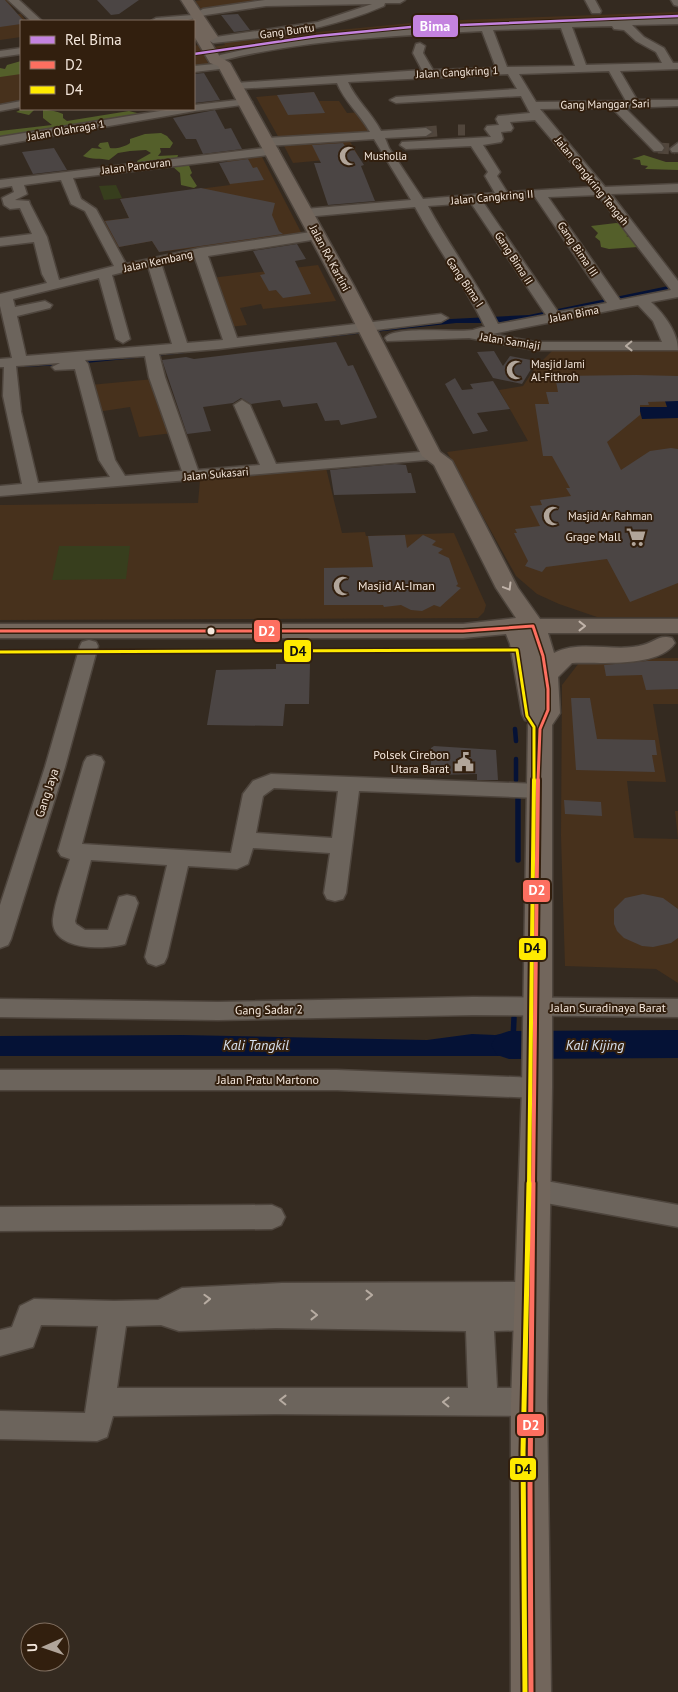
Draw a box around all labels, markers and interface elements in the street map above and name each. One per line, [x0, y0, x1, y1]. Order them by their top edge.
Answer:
line badge: Bima [412, 14, 459, 38]
text: Bima [420, 17, 450, 35]
legend [20, 20, 195, 110]
street label: Gang Buntu [259, 20, 315, 42]
text: Rel Bima [65, 30, 122, 49]
text: D2 [65, 55, 83, 74]
street label: Jalan Cangkring 1 [414, 63, 499, 81]
text: D4 [65, 80, 83, 99]
street label: Gang Manggar Sari [560, 96, 650, 112]
street label: Jalan Olahraga 1 [25, 116, 106, 144]
street label: Jalan Cangkring Tengah [551, 133, 632, 228]
mosque icon: Musholla [338, 145, 360, 167]
place label: Musholla [364, 149, 407, 163]
street label: Jalan Pancuran [100, 155, 171, 177]
street label: Jalan Cangkring II [449, 186, 534, 208]
street label: Gang Bima III [554, 219, 602, 279]
street label: Jalan RA Kartini [306, 222, 353, 294]
street label: Gang Bima II [492, 229, 536, 287]
street label: Jalan Kembang [121, 247, 194, 275]
street label: Gang Bima I [443, 254, 487, 310]
street label: Jalan Bima [547, 302, 600, 326]
street label: Jalan Samiaji [478, 329, 541, 353]
one-way arrow [625, 341, 633, 351]
place label: Masjid Jami Al-Fithroh [531, 357, 585, 384]
mosque icon: Masjid Jami Al-Fithroh [505, 359, 527, 381]
street label: Jalan Sukasari [182, 464, 249, 484]
mosque icon: Masjid Ar Rahman [542, 505, 564, 527]
place label: Masjid Ar Rahman [568, 509, 653, 523]
supermarket icon: Grage Mall [625, 526, 647, 548]
place label: Grage Mall [565, 529, 621, 544]
mosque icon: Masjid Al-Iman [332, 575, 354, 597]
place label: Masjid Al-Iman [358, 578, 435, 593]
one-way arrow [501, 582, 511, 591]
line badge: D2 [253, 619, 281, 643]
one-way arrow [578, 621, 586, 631]
text: D2 [259, 622, 276, 640]
unlabelled marker [206, 626, 216, 636]
line badge: D4 [283, 639, 312, 663]
text: D4 [290, 642, 307, 660]
place label: Polsek Cirebon Utara Barat [373, 747, 449, 776]
public building icon: Polsek Cirebon Utara Barat [453, 751, 475, 773]
street label: Gang Jaya [32, 766, 61, 819]
line badge: D2 [522, 879, 551, 903]
text: D2 [529, 881, 546, 899]
line badge: D4 [518, 937, 547, 961]
text: D4 [524, 939, 541, 957]
street label: Jalan Suradinaya Barat [549, 1000, 666, 1015]
street label: Gang Sadar 2 [235, 1001, 303, 1018]
water label: Kali Tangkil [223, 1036, 289, 1054]
water label: Kali Kijing [566, 1036, 624, 1054]
street label: Jalan Pratu Martono [216, 1072, 319, 1087]
one-way arrow [366, 1290, 374, 1300]
one-way arrow [204, 1294, 211, 1304]
one-way arrow [310, 1310, 318, 1321]
one-way arrow [279, 1395, 287, 1405]
one-way arrow [442, 1397, 450, 1407]
line badge: D2 [516, 1413, 545, 1437]
text: D2 [523, 1416, 540, 1434]
line badge: D4 [509, 1457, 537, 1481]
text: D4 [515, 1460, 532, 1478]
north arrow [20, 1622, 70, 1672]
text: U [23, 1643, 41, 1652]

